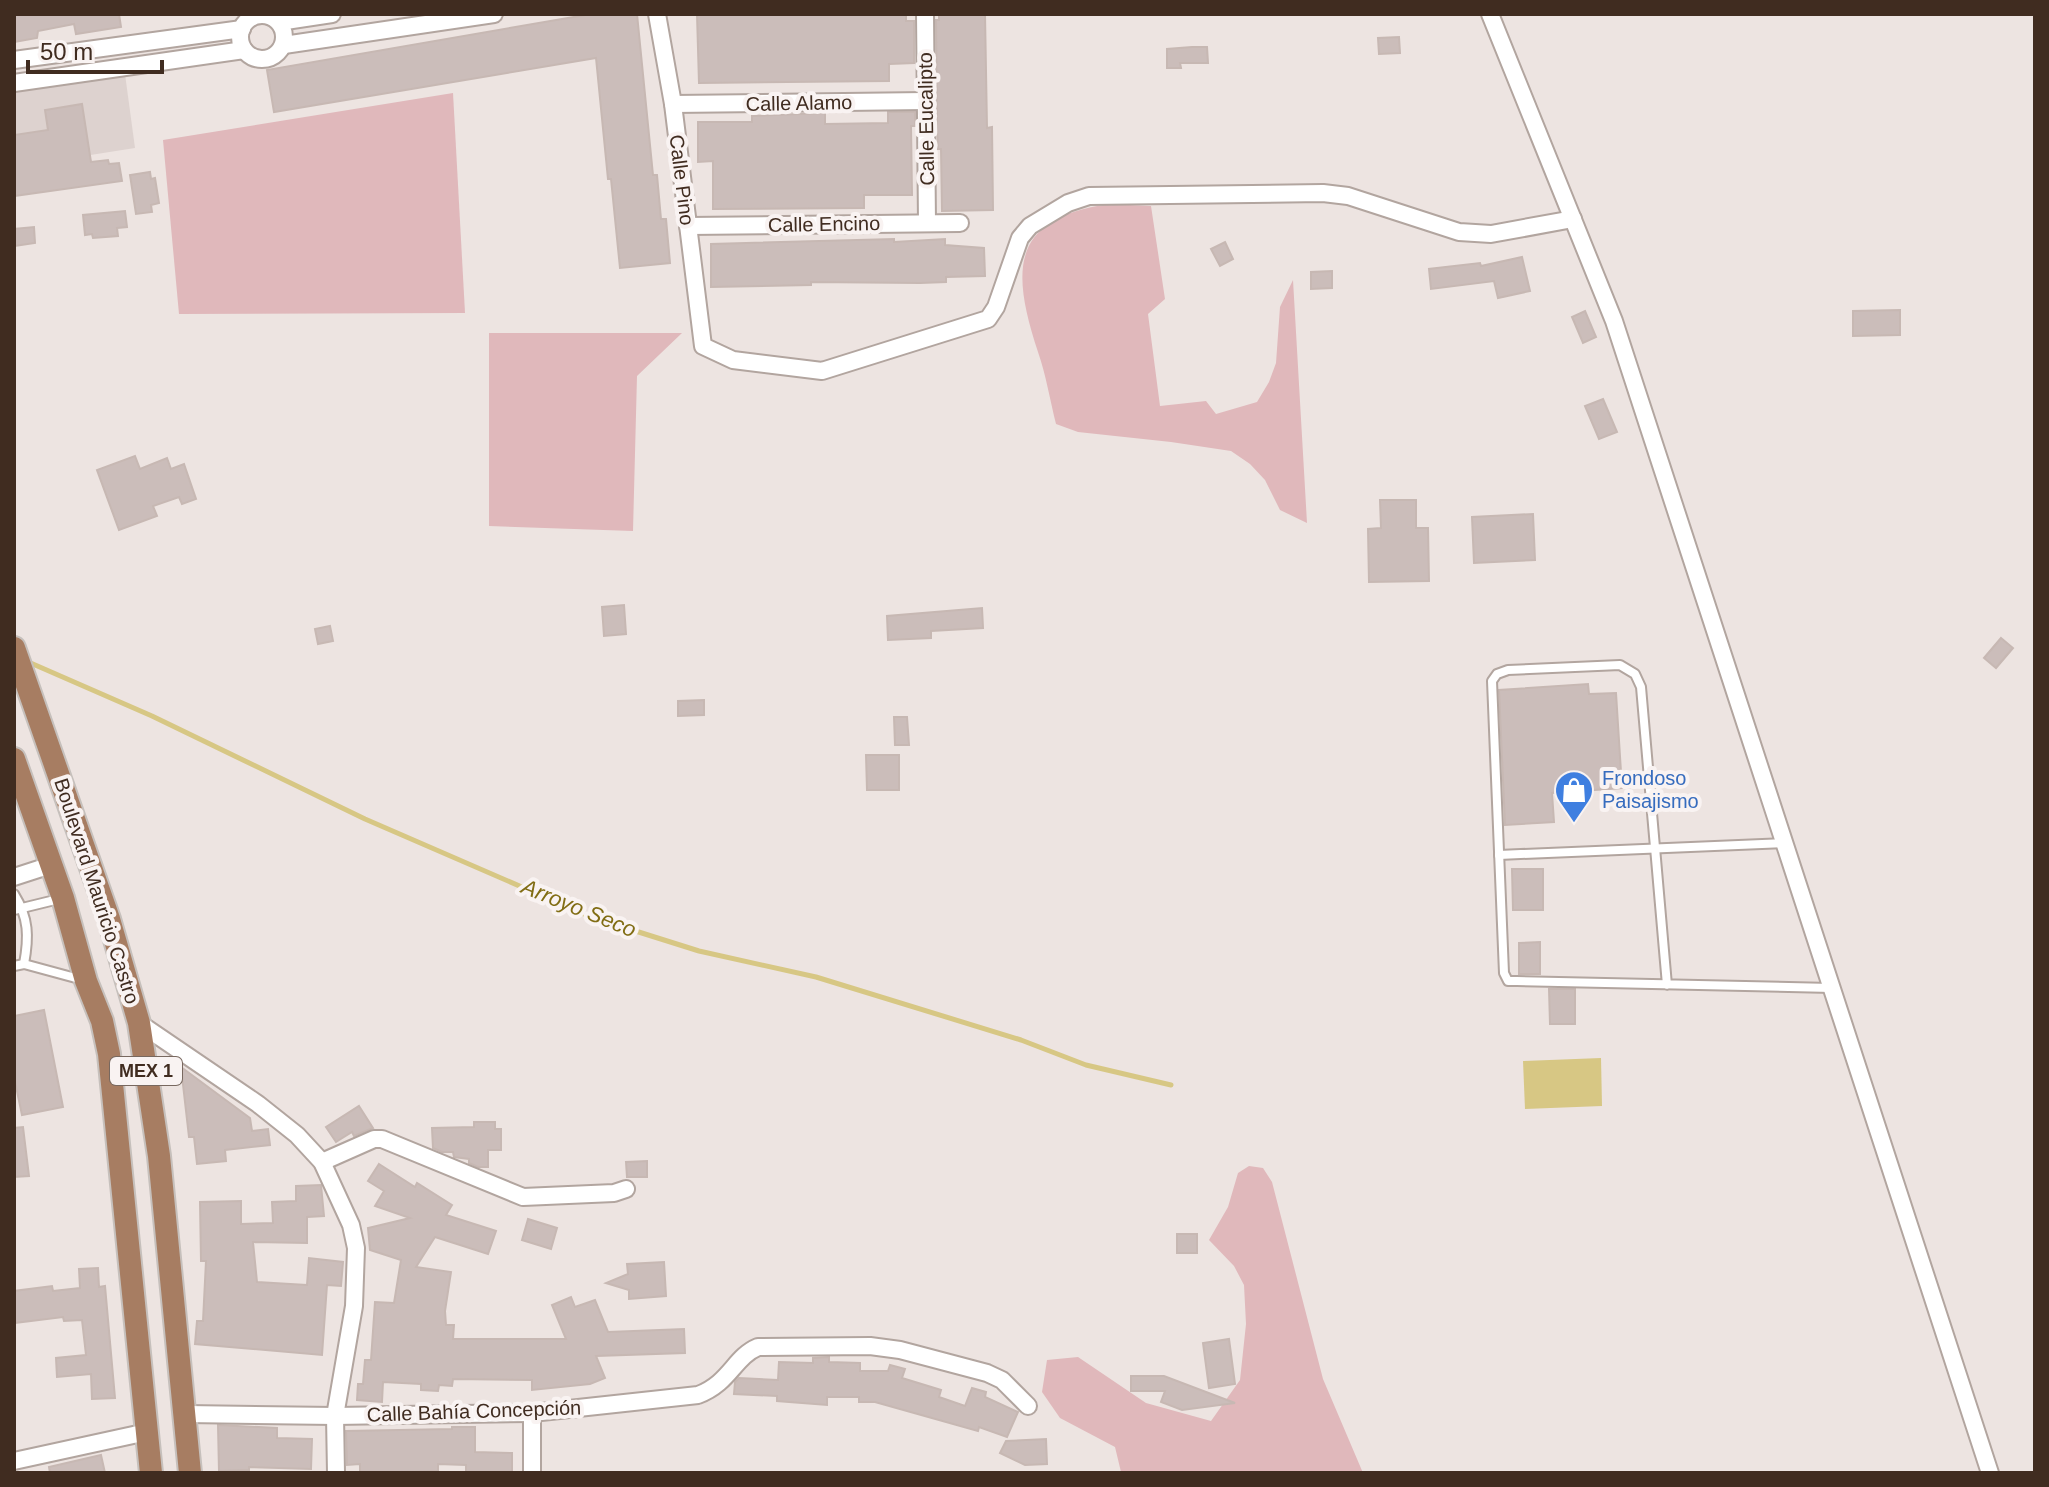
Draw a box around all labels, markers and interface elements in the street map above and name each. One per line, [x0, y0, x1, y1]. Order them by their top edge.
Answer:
scale bar [28, 24, 162, 74]
text: 50 m [40, 38, 93, 65]
street label: Calle Eucalipto [914, 52, 938, 186]
street label: Calle Alamo [745, 91, 853, 115]
street label: Calle Pino [666, 133, 698, 227]
street label: Calle Encino [768, 212, 880, 236]
place label: Frondoso Paisajismo [1602, 767, 1699, 812]
shop icon: Frondoso Paisajismo [1553, 769, 1595, 824]
street label: Boulevard Mauricio Castro [50, 776, 144, 1006]
water label: Arroyo Seco [516, 873, 640, 942]
road number: MEX 1 [110, 1057, 182, 1085]
street label: Calle Bahía Concepción [366, 1396, 582, 1426]

